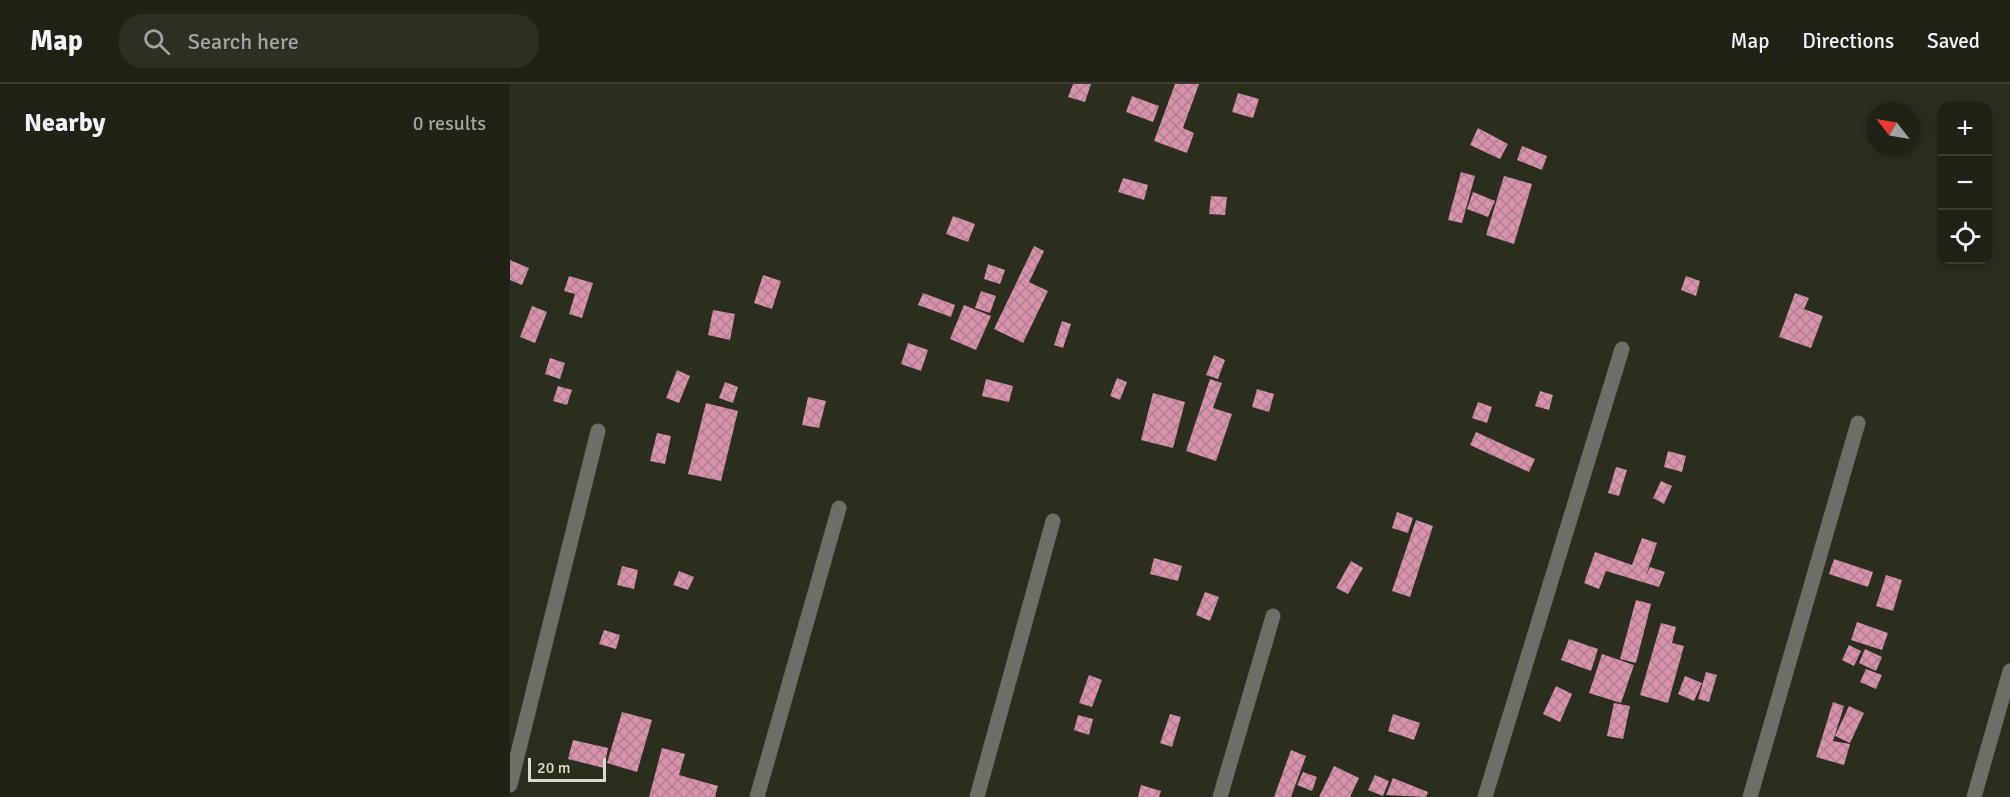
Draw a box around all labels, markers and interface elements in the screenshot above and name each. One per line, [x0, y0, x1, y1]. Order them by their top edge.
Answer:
search box [119, 14, 539, 68]
text: Map [30, 24, 83, 58]
icon: search [140, 25, 173, 58]
text: Search here [188, 28, 299, 55]
text: Map [1731, 28, 1769, 54]
text: Directions [1802, 28, 1894, 54]
text: Saved [1927, 28, 1980, 54]
north arrow [1866, 102, 1920, 156]
map controls [1938, 102, 1992, 264]
button: + [1938, 102, 1992, 156]
text: Nearby [24, 107, 105, 139]
text: 0 results [413, 111, 486, 136]
button: − [1938, 156, 1992, 210]
button: locate [1938, 210, 1992, 264]
scale bar [528, 755, 606, 782]
text: 20 m [537, 758, 571, 778]

